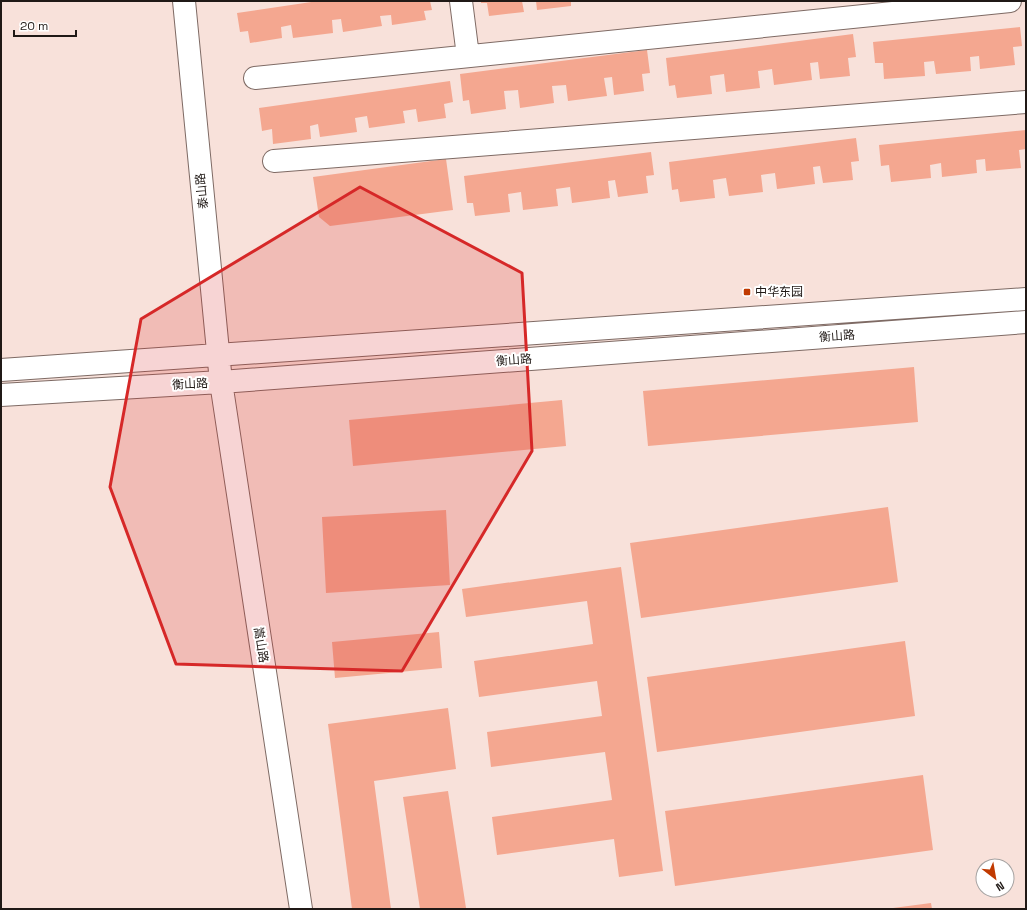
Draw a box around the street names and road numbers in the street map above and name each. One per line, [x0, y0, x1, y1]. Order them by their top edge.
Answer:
street label: 泰山路 [192, 172, 212, 210]
street label: 衡山路 [818, 327, 856, 345]
street label: 衡山路 [495, 351, 533, 369]
street label: 衡山路 [172, 375, 208, 393]
street label: 嵩山路 [250, 626, 272, 664]

